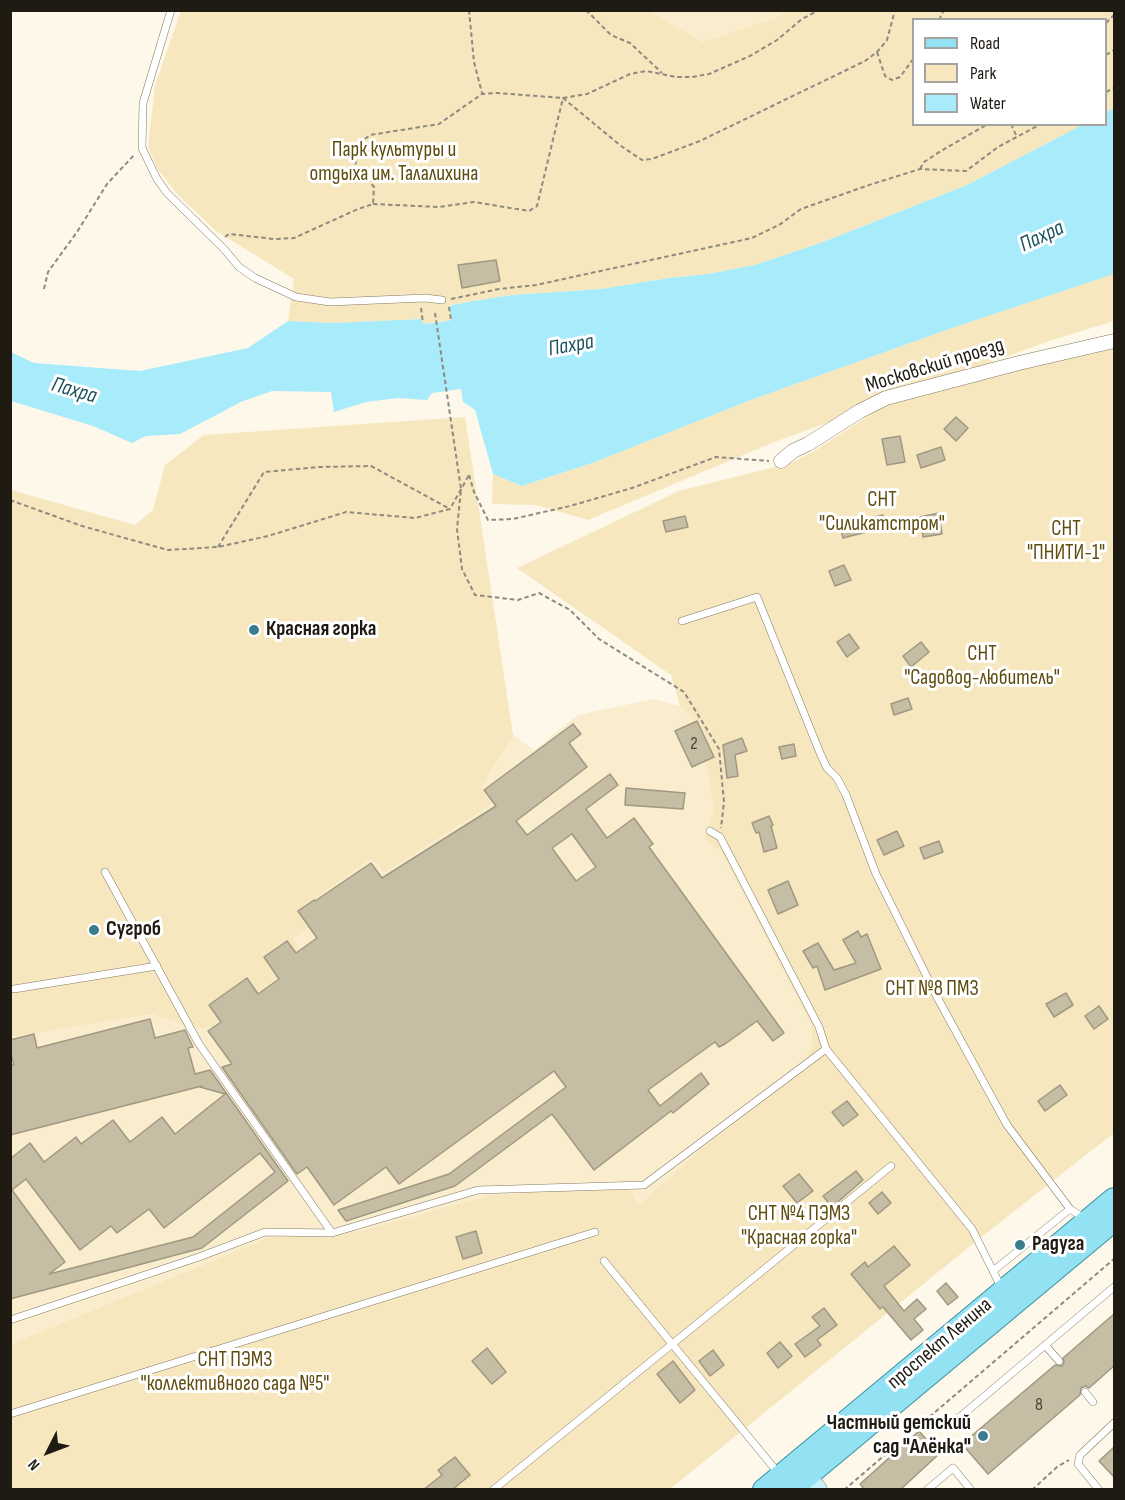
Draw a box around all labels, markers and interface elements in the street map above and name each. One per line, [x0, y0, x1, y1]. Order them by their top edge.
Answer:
legend [912, 18, 1107, 126]
text: Road [970, 33, 1000, 54]
text: Park [970, 63, 996, 84]
text: Water [970, 93, 1006, 114]
park label: Парк культуры и отдыха им. Талалихина [310, 138, 478, 188]
water label: Пахра [1016, 215, 1068, 259]
water label: Пахра [546, 329, 596, 363]
street label: Московский проезд [863, 333, 1007, 399]
water label: Пахра [48, 372, 100, 410]
park label: СНТ "Силикатстром" [819, 488, 945, 538]
park label: СНТ "ПНИТИ-1" [1027, 517, 1105, 567]
place label: Красная горка [266, 617, 376, 643]
marker: Красная горка [247, 623, 261, 637]
park label: СНТ "Садовод-любитель" [904, 642, 1060, 692]
house number: 2 [690, 733, 698, 755]
place label: Сугроб [106, 917, 161, 943]
marker: Сугроб [87, 923, 101, 937]
park label: СНТ №8 ПМЗ [885, 977, 979, 1003]
park label: СНТ №4 ПЭМЗ "Красная горка" [741, 1202, 857, 1252]
place label: Радуга [1032, 1232, 1084, 1258]
marker: Радуга [1013, 1238, 1027, 1252]
street label: проспект Ленина [883, 1293, 997, 1395]
park label: СНТ ПЭМЗ "коллективного сада №5" [141, 1348, 329, 1398]
house number: 8 [1035, 1394, 1043, 1416]
place label: Частный детский сад "Алёнка" [826, 1411, 971, 1461]
north arrow [18, 1422, 78, 1482]
marker: Частный детский сад "Алёнка" [976, 1429, 990, 1443]
text: N [24, 1455, 44, 1474]

